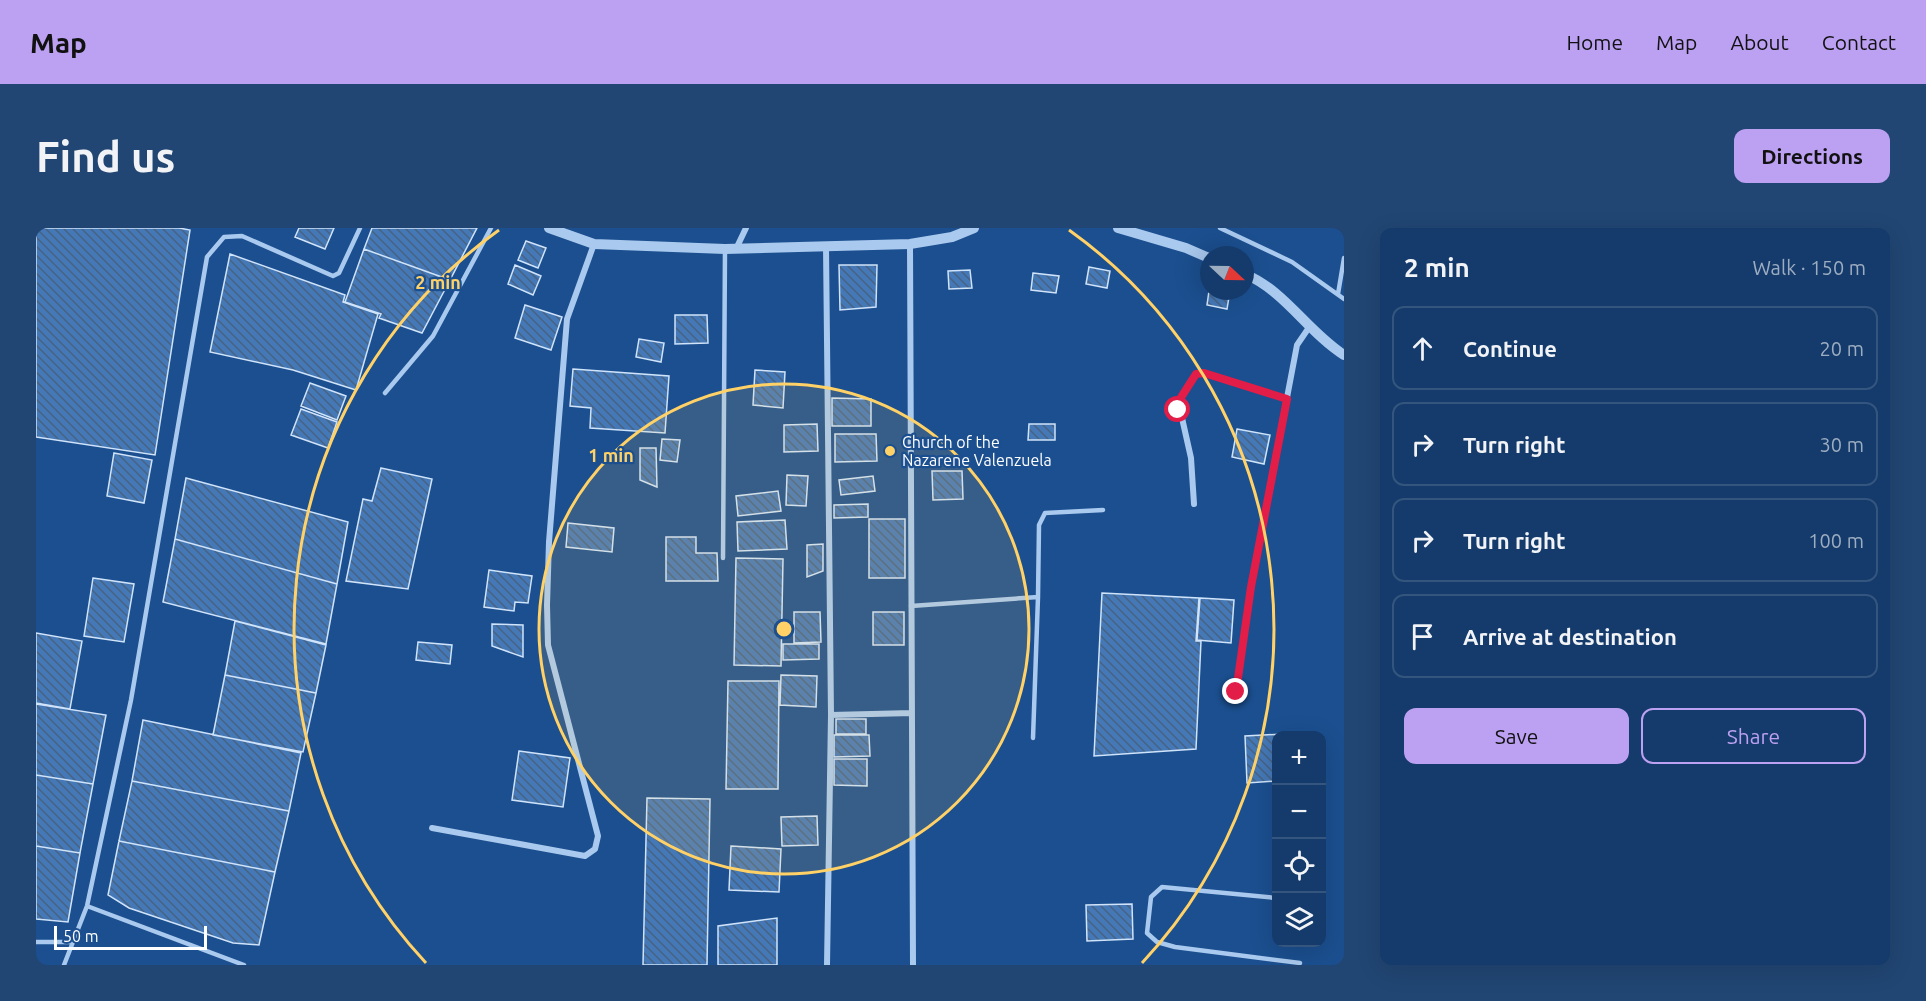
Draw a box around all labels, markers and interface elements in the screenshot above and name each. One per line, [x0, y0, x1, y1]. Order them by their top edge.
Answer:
text: Map [30, 27, 87, 58]
text: Home [1566, 30, 1623, 54]
text: Map [1656, 30, 1697, 54]
text: About [1730, 30, 1789, 54]
text: Contact [1822, 30, 1896, 54]
button: Directions [1734, 129, 1890, 183]
text: Find us [36, 133, 175, 180]
north arrow [1200, 246, 1254, 300]
text: 2 min [1404, 253, 1470, 282]
text: Walk · 150 m [1753, 256, 1866, 279]
text: 2 min [415, 272, 461, 292]
icon: ahead [1406, 332, 1439, 365]
text: Continue [1463, 336, 1557, 361]
text: 20 m [1820, 337, 1864, 360]
route start [1164, 396, 1190, 422]
icon: right [1406, 428, 1439, 461]
text: Turn right [1463, 432, 1565, 457]
place label: Church of the Nazarene Valenzuela [902, 433, 1052, 469]
text: 30 m [1820, 433, 1864, 456]
marker: Church of the Nazarene Valenzuela [883, 444, 897, 458]
text: 1 min [588, 445, 634, 465]
icon: right [1406, 524, 1439, 557]
text: Turn right [1463, 528, 1565, 553]
text: 100 m [1808, 529, 1864, 552]
centre of rings [774, 619, 794, 639]
icon: arrive [1406, 620, 1439, 653]
text: Arrive at destination [1463, 624, 1677, 649]
route end [1222, 678, 1248, 704]
button: Save [1404, 708, 1629, 764]
button: Share [1641, 708, 1866, 764]
map controls [1272, 731, 1326, 947]
button: + [1272, 731, 1326, 785]
button: − [1272, 785, 1326, 839]
button: locate [1272, 839, 1326, 893]
button: layers [1272, 893, 1326, 947]
scale bar [54, 923, 207, 950]
text: 50 m [63, 927, 99, 945]

